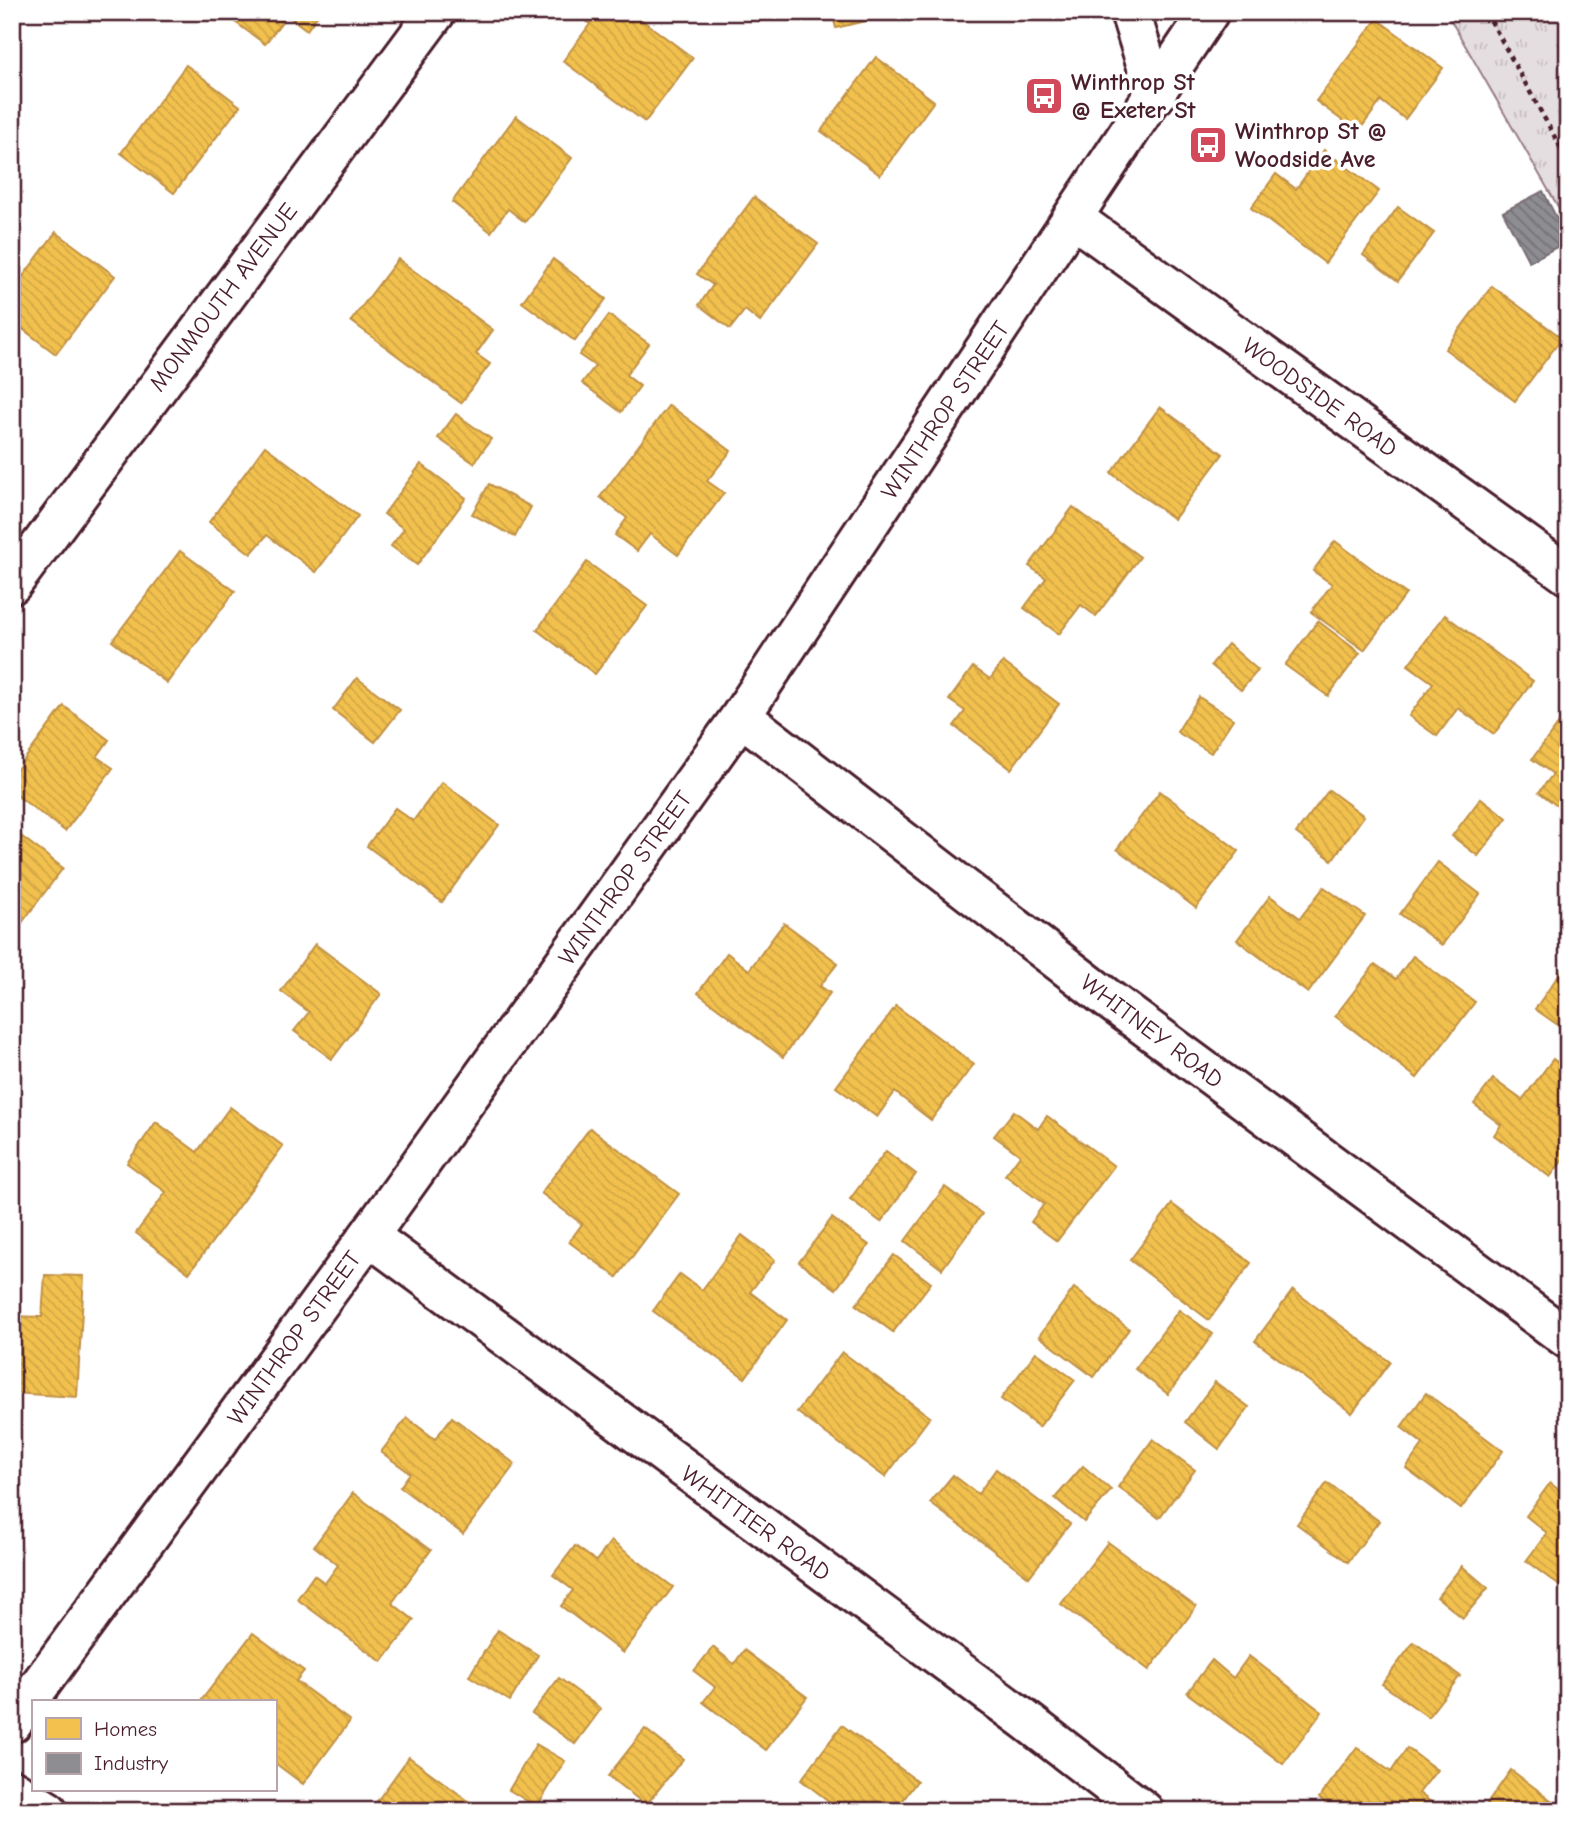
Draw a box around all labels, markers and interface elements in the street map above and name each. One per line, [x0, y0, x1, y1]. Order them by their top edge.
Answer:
place label: Winthrop St @ Exeter St [1071, 68, 1197, 124]
bus stop icon: Winthrop St @ Exeter St [1023, 75, 1065, 117]
place label: Winthrop St @ Woodside Ave [1235, 117, 1387, 173]
bus stop icon: Winthrop St @ Woodside Ave [1187, 124, 1229, 166]
street label: MONMOUTH AVENUE [143, 197, 303, 397]
street label: WINTHROP STREET [875, 315, 1015, 504]
street label: WOODSIDE ROAD [1237, 331, 1403, 463]
street label: WINTHROP STREET [552, 785, 698, 971]
street label: WHITNEY ROAD [1075, 968, 1229, 1094]
street label: WINTHROP STREET [221, 1245, 367, 1431]
street label: WHITTIER ROAD [676, 1459, 836, 1587]
legend [32, 1700, 276, 1792]
text: Homes [94, 1717, 157, 1741]
text: Industry [94, 1751, 169, 1775]

